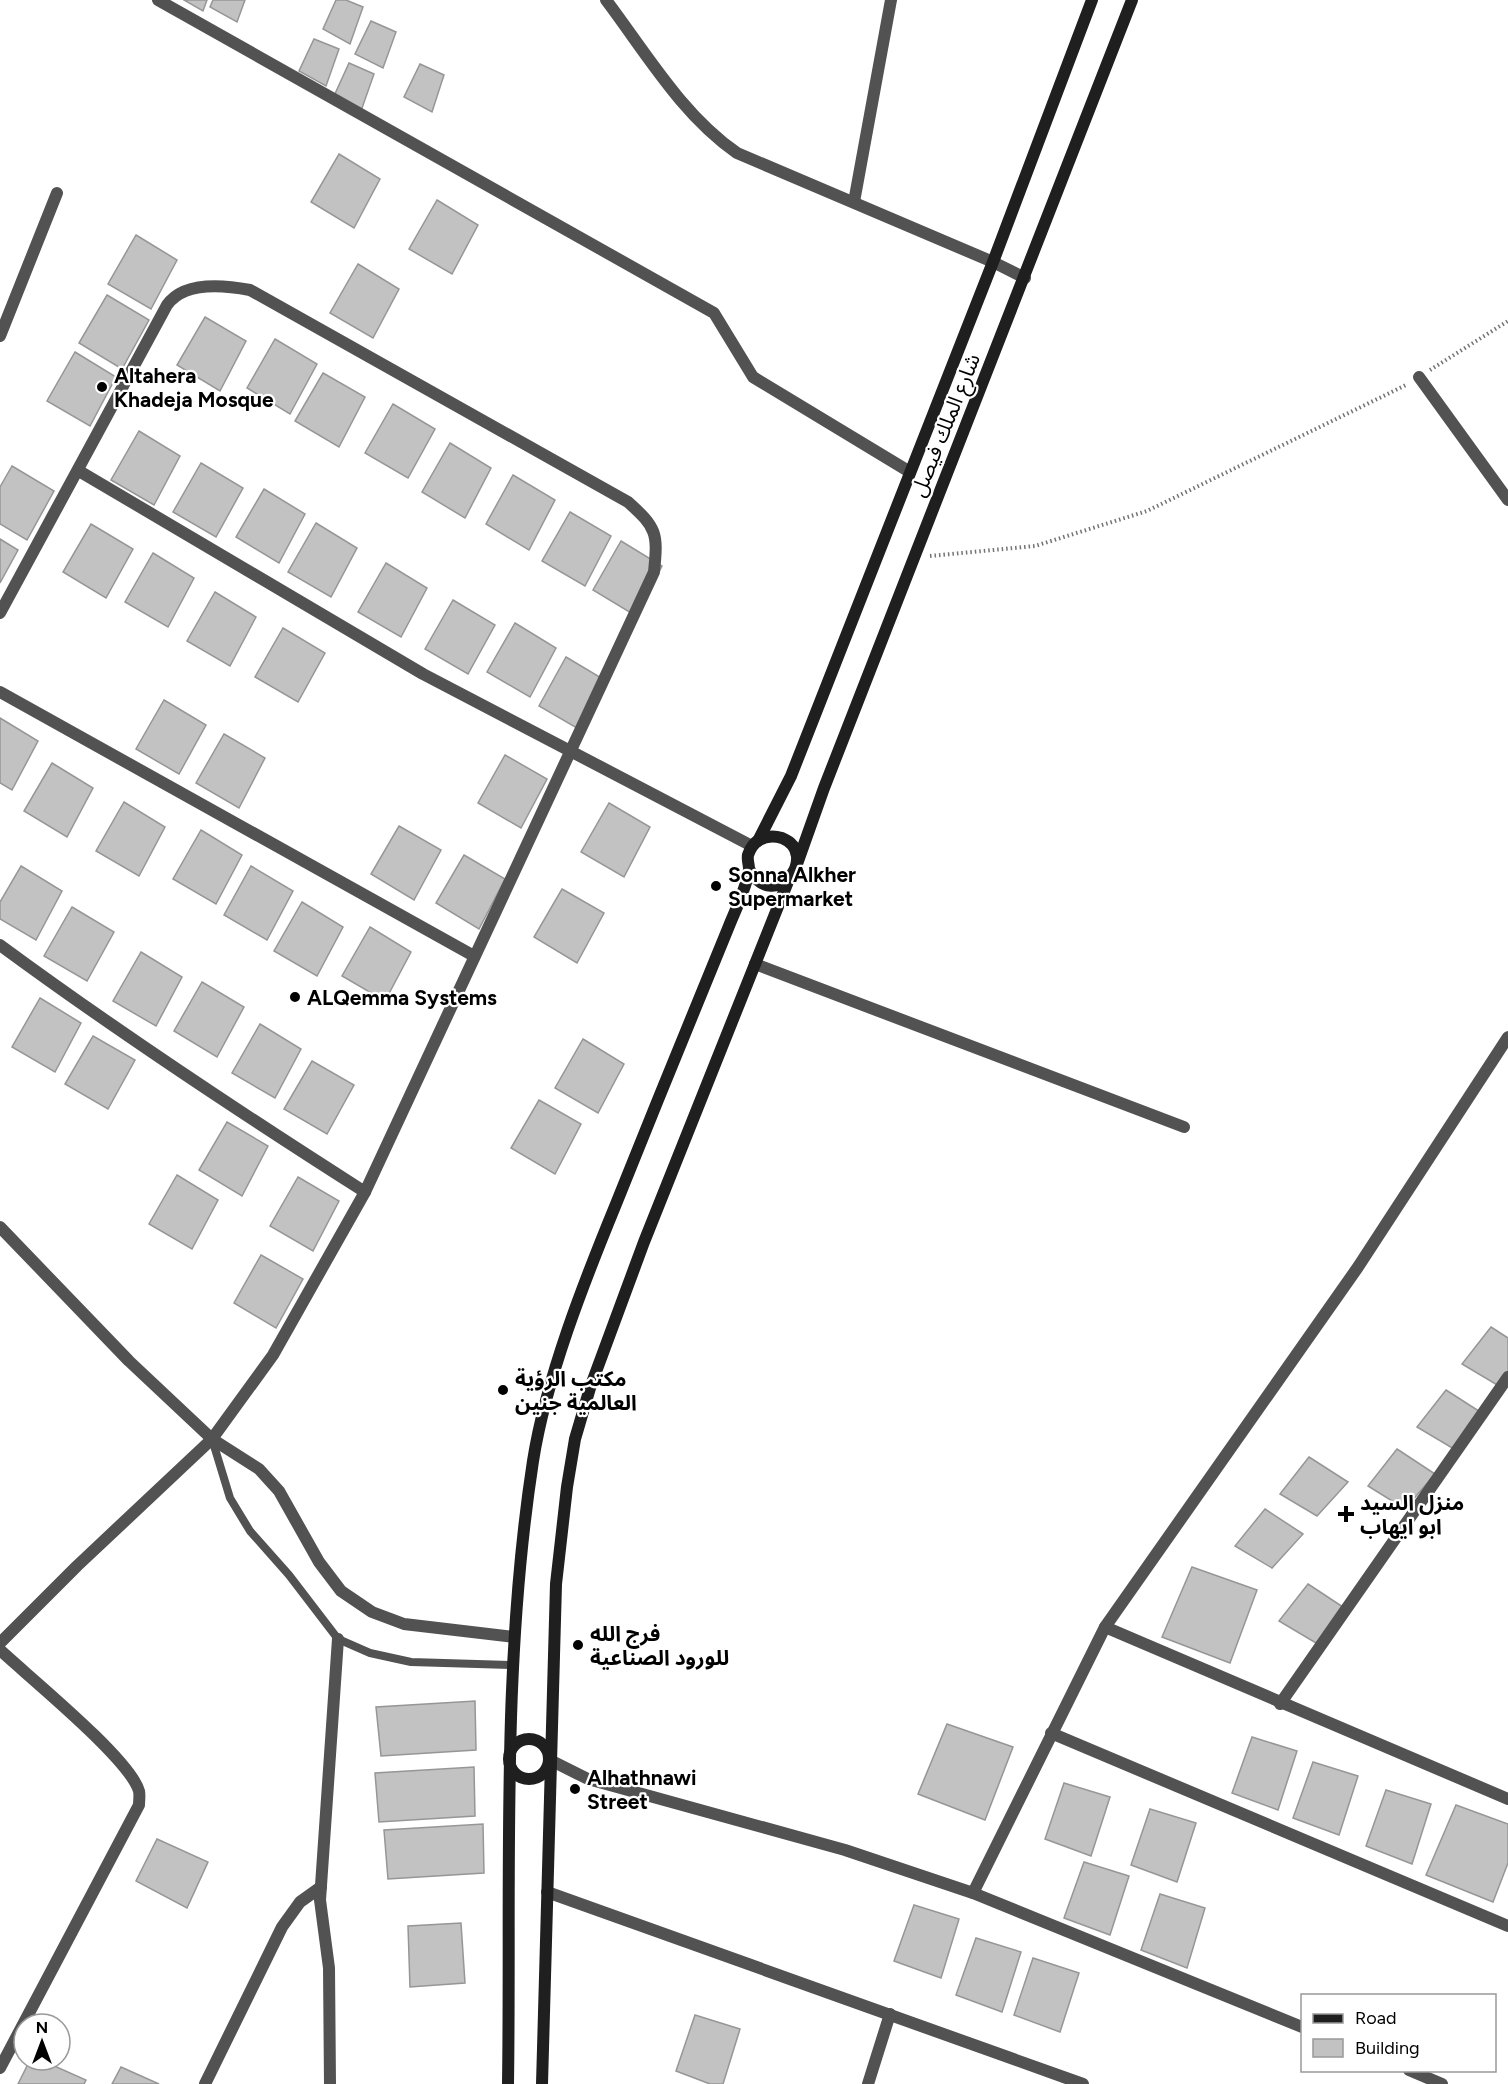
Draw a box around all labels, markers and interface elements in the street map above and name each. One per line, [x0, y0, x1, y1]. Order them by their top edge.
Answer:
street label: شارع الملك فيصل [905, 350, 988, 501]
place label: Altahera Khadeja Mosque [114, 363, 274, 412]
marker: Altahera Khadeja Mosque [95, 380, 109, 394]
place label: Sonna Alkher Supermarket [728, 862, 856, 911]
marker: Sonna Alkher Supermarket [709, 879, 723, 893]
place label: ALQemma Systems [307, 985, 497, 1010]
marker: ALQemma Systems [288, 990, 302, 1004]
place label: مكتب الرؤية العالمية جنين [515, 1366, 637, 1415]
marker: مكتب الرؤية العالمية جنين [496, 1383, 510, 1397]
place label: منزل السيد ابو ايهاب [1360, 1490, 1464, 1539]
marker: منزل السيد ابو ايهاب [1337, 1505, 1355, 1523]
place label: فرج الله للورود الصناعية [590, 1621, 729, 1670]
marker: فرج الله للورود الصناعية [571, 1638, 585, 1652]
place label: Alhathnawi Street [587, 1765, 697, 1814]
marker: Alhathnawi Street [568, 1782, 582, 1796]
legend [1301, 1994, 1496, 2072]
text: Road [1355, 2007, 1396, 2029]
north arrow [12, 2012, 72, 2072]
text: N [36, 2018, 48, 2037]
text: Building [1355, 2037, 1420, 2059]

